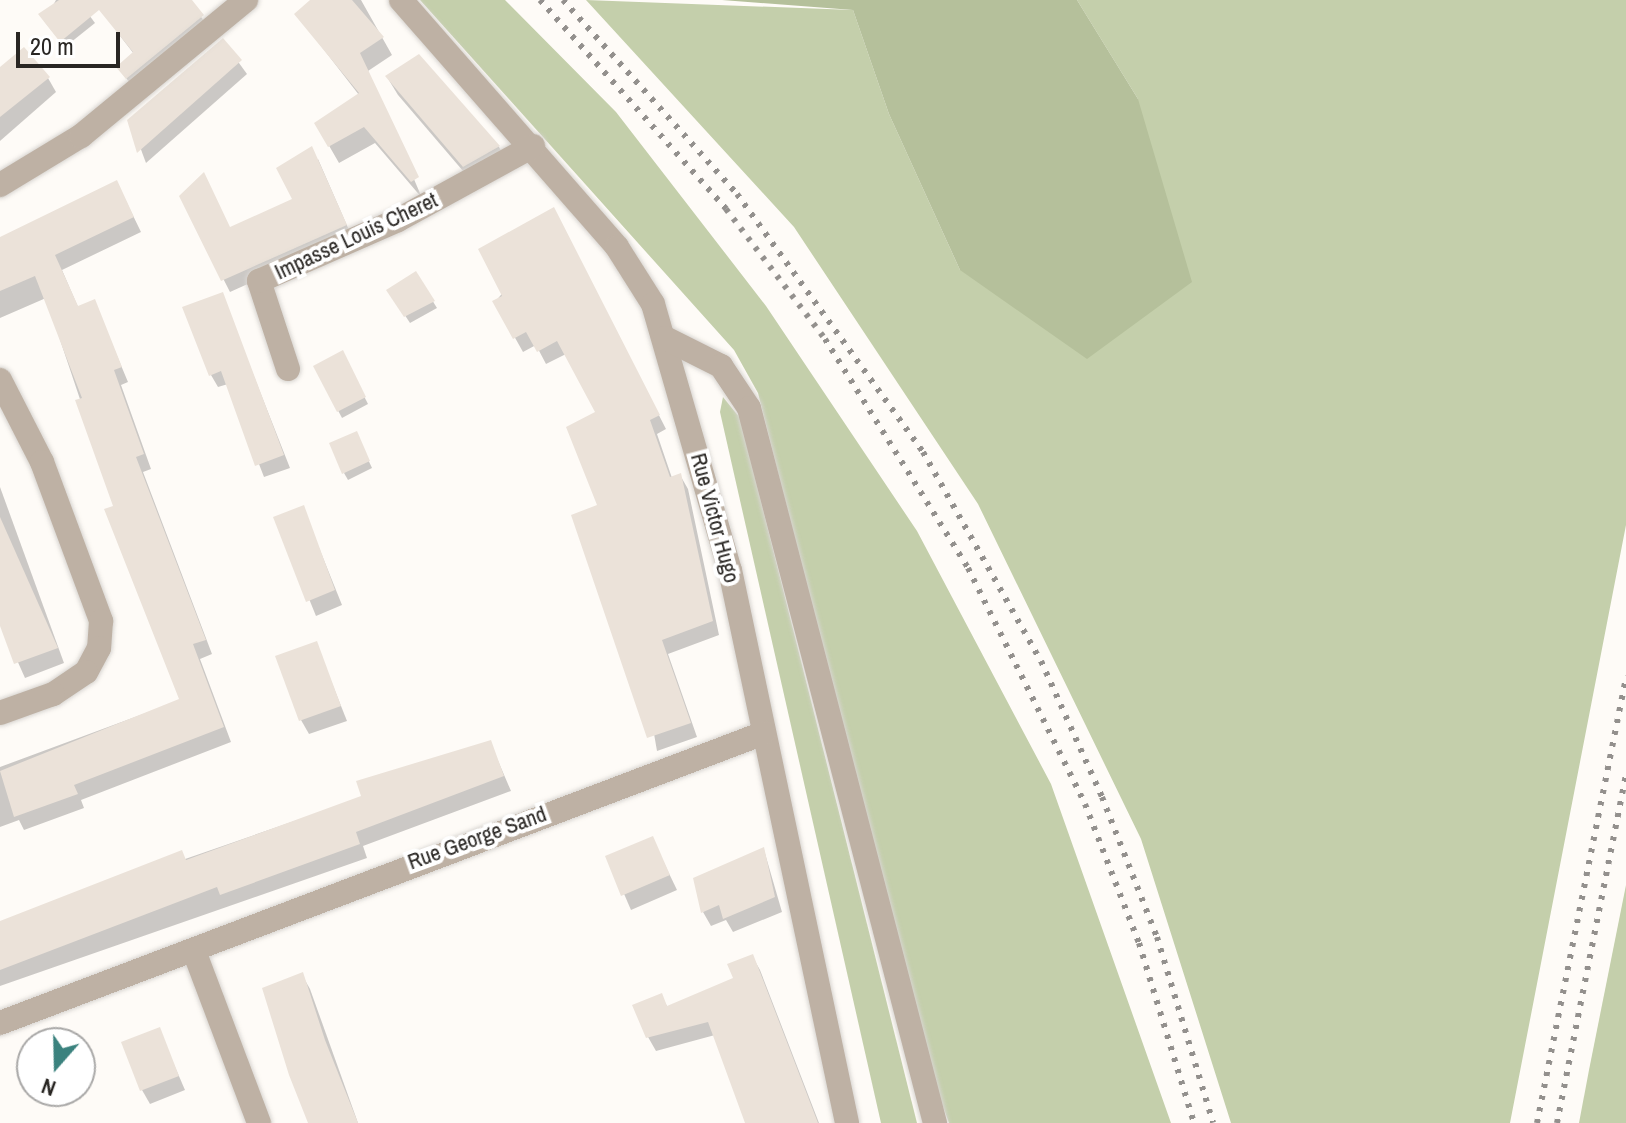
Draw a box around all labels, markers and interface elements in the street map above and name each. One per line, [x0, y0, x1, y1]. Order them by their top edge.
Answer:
scale bar [20, 16, 124, 66]
text: 20 m [30, 30, 74, 62]
street label: Impasse Louis Cheret [270, 187, 442, 285]
street label: Rue Victor Hugo [685, 450, 745, 586]
street label: Rue George Sand [404, 801, 550, 875]
north arrow [16, 1027, 96, 1107]
text: N [37, 1071, 60, 1104]

